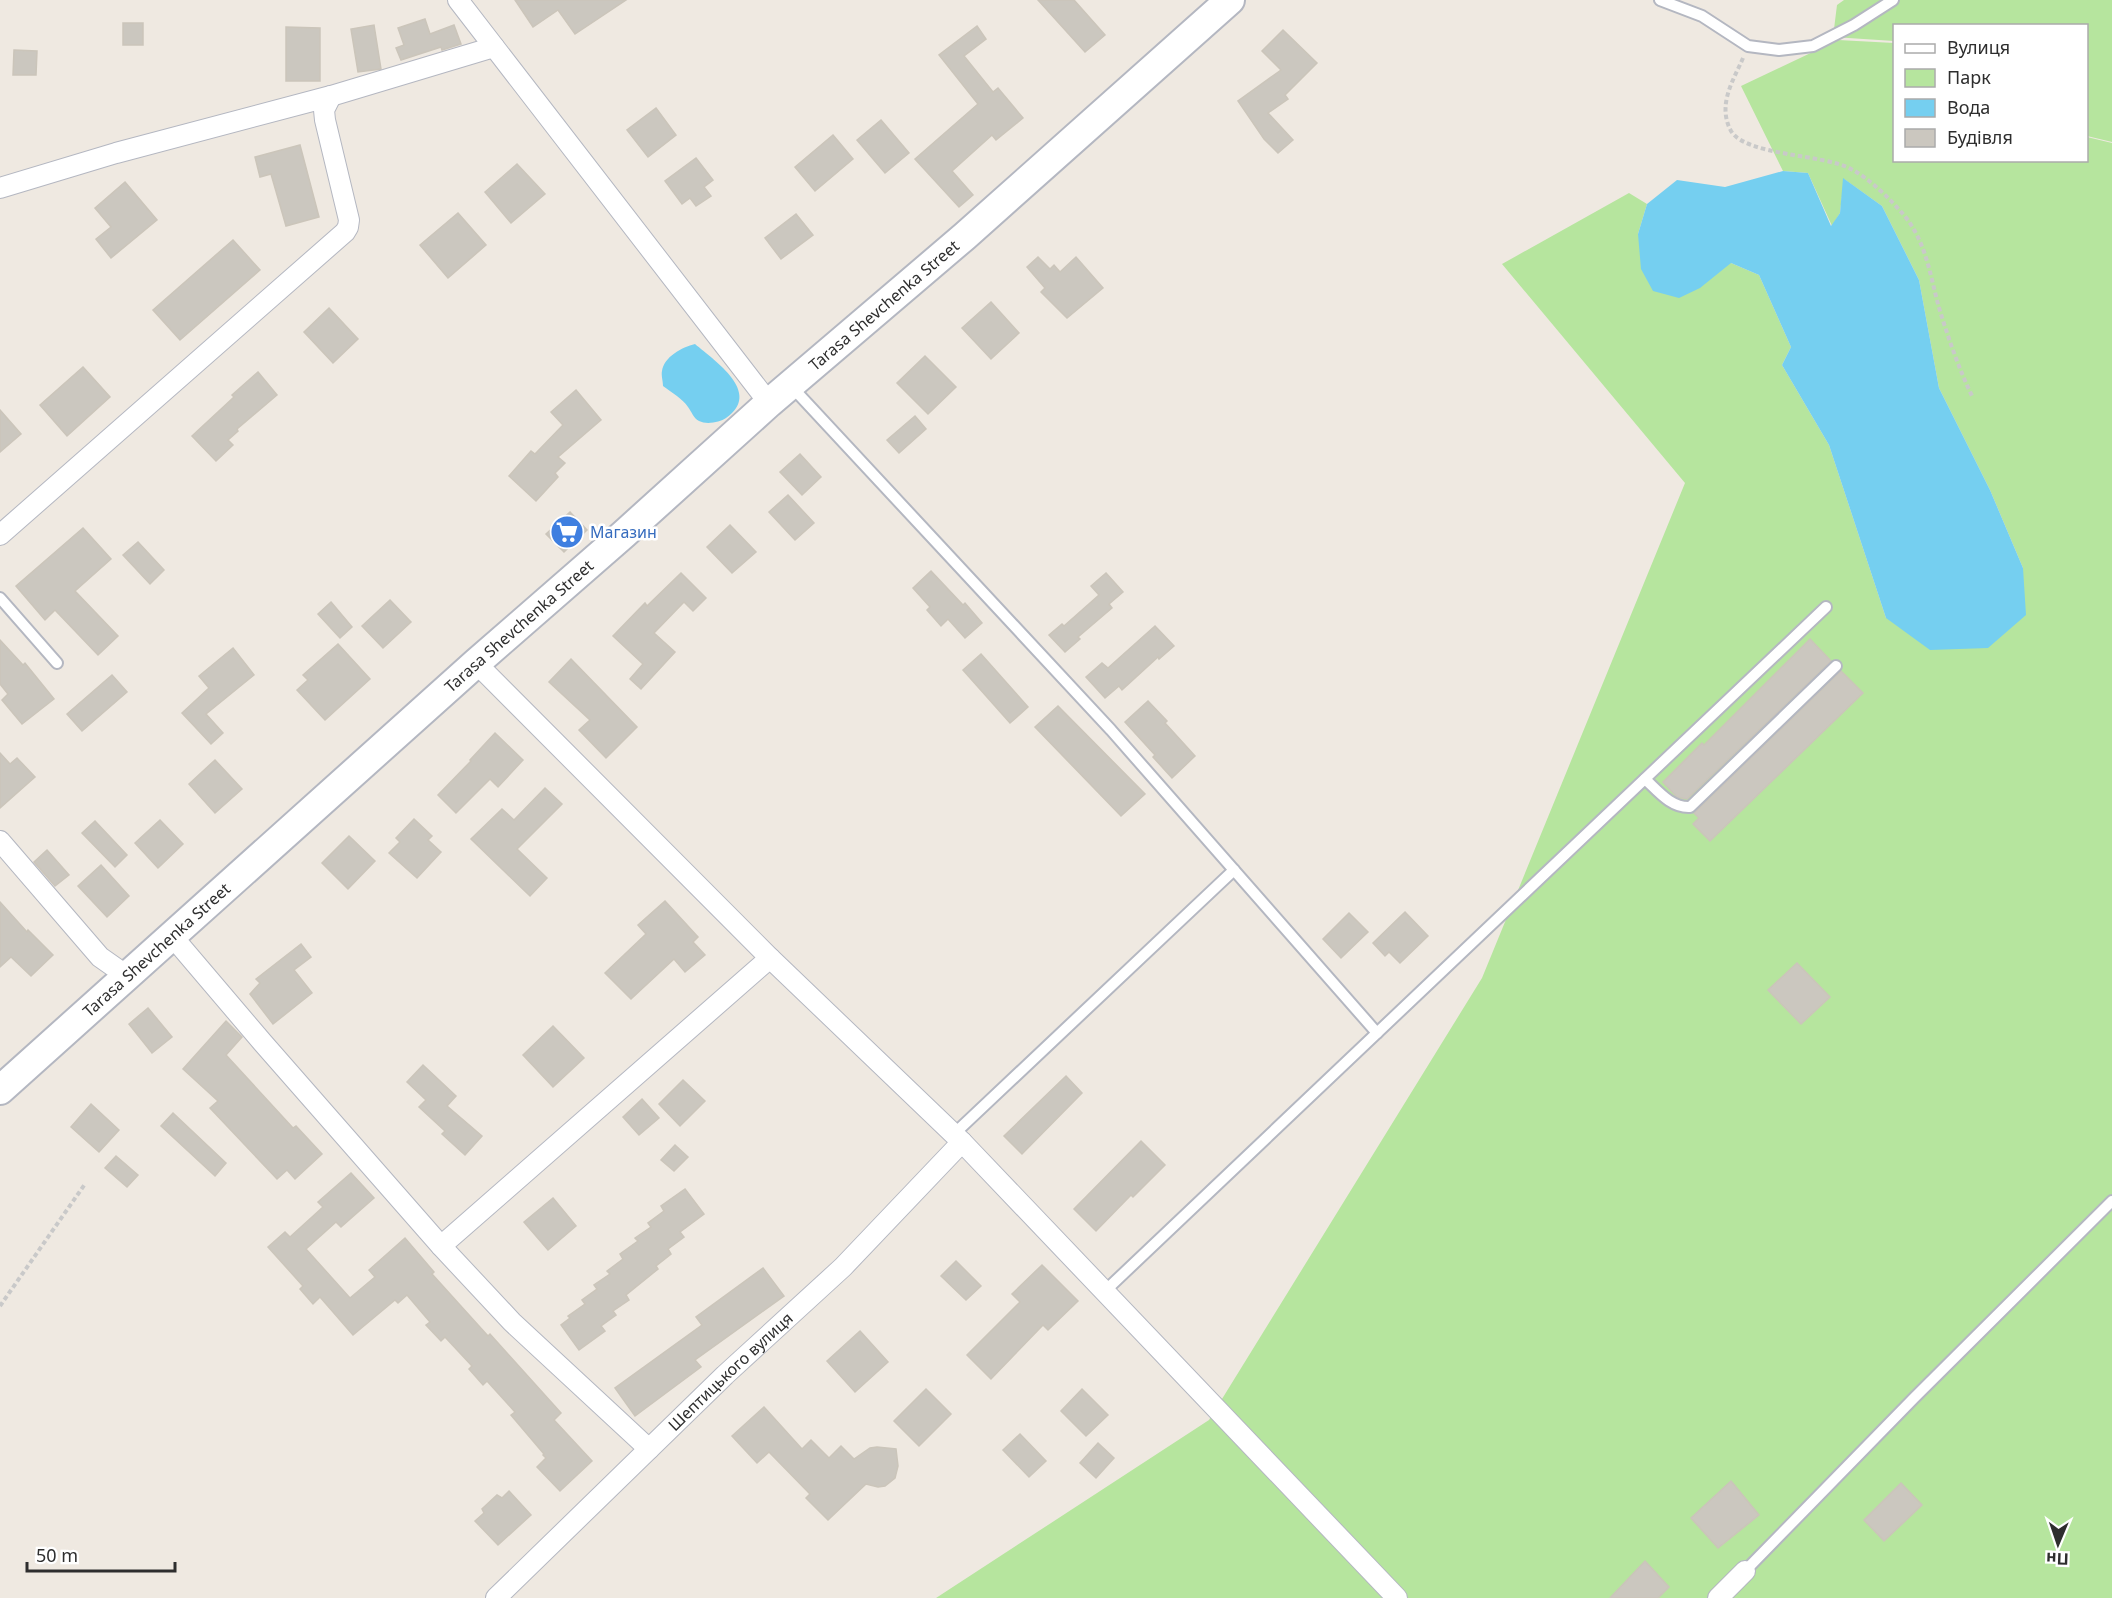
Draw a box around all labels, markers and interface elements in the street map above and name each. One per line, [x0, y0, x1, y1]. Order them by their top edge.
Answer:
legend [1893, 24, 2088, 162]
text: Вулиця [1947, 35, 2010, 59]
text: Парк [1947, 65, 1991, 89]
text: Вода [1947, 95, 1990, 119]
text: Будівля [1947, 125, 2013, 149]
street label: Tarasa Shevchenka Street [804, 235, 964, 376]
supermarket icon: Магазин [549, 514, 585, 550]
place label: Магазин [590, 521, 657, 543]
street label: Tarasa Shevchenka Street [440, 555, 598, 697]
street label: Tarasa Shevchenka Street [78, 878, 235, 1022]
street label: Шептицького вулиця [663, 1307, 798, 1436]
north arrow [2028, 1514, 2088, 1574]
scale bar [27, 1535, 176, 1573]
text: 50 m [36, 1543, 78, 1567]
text: Пн [2046, 1548, 2069, 1570]

